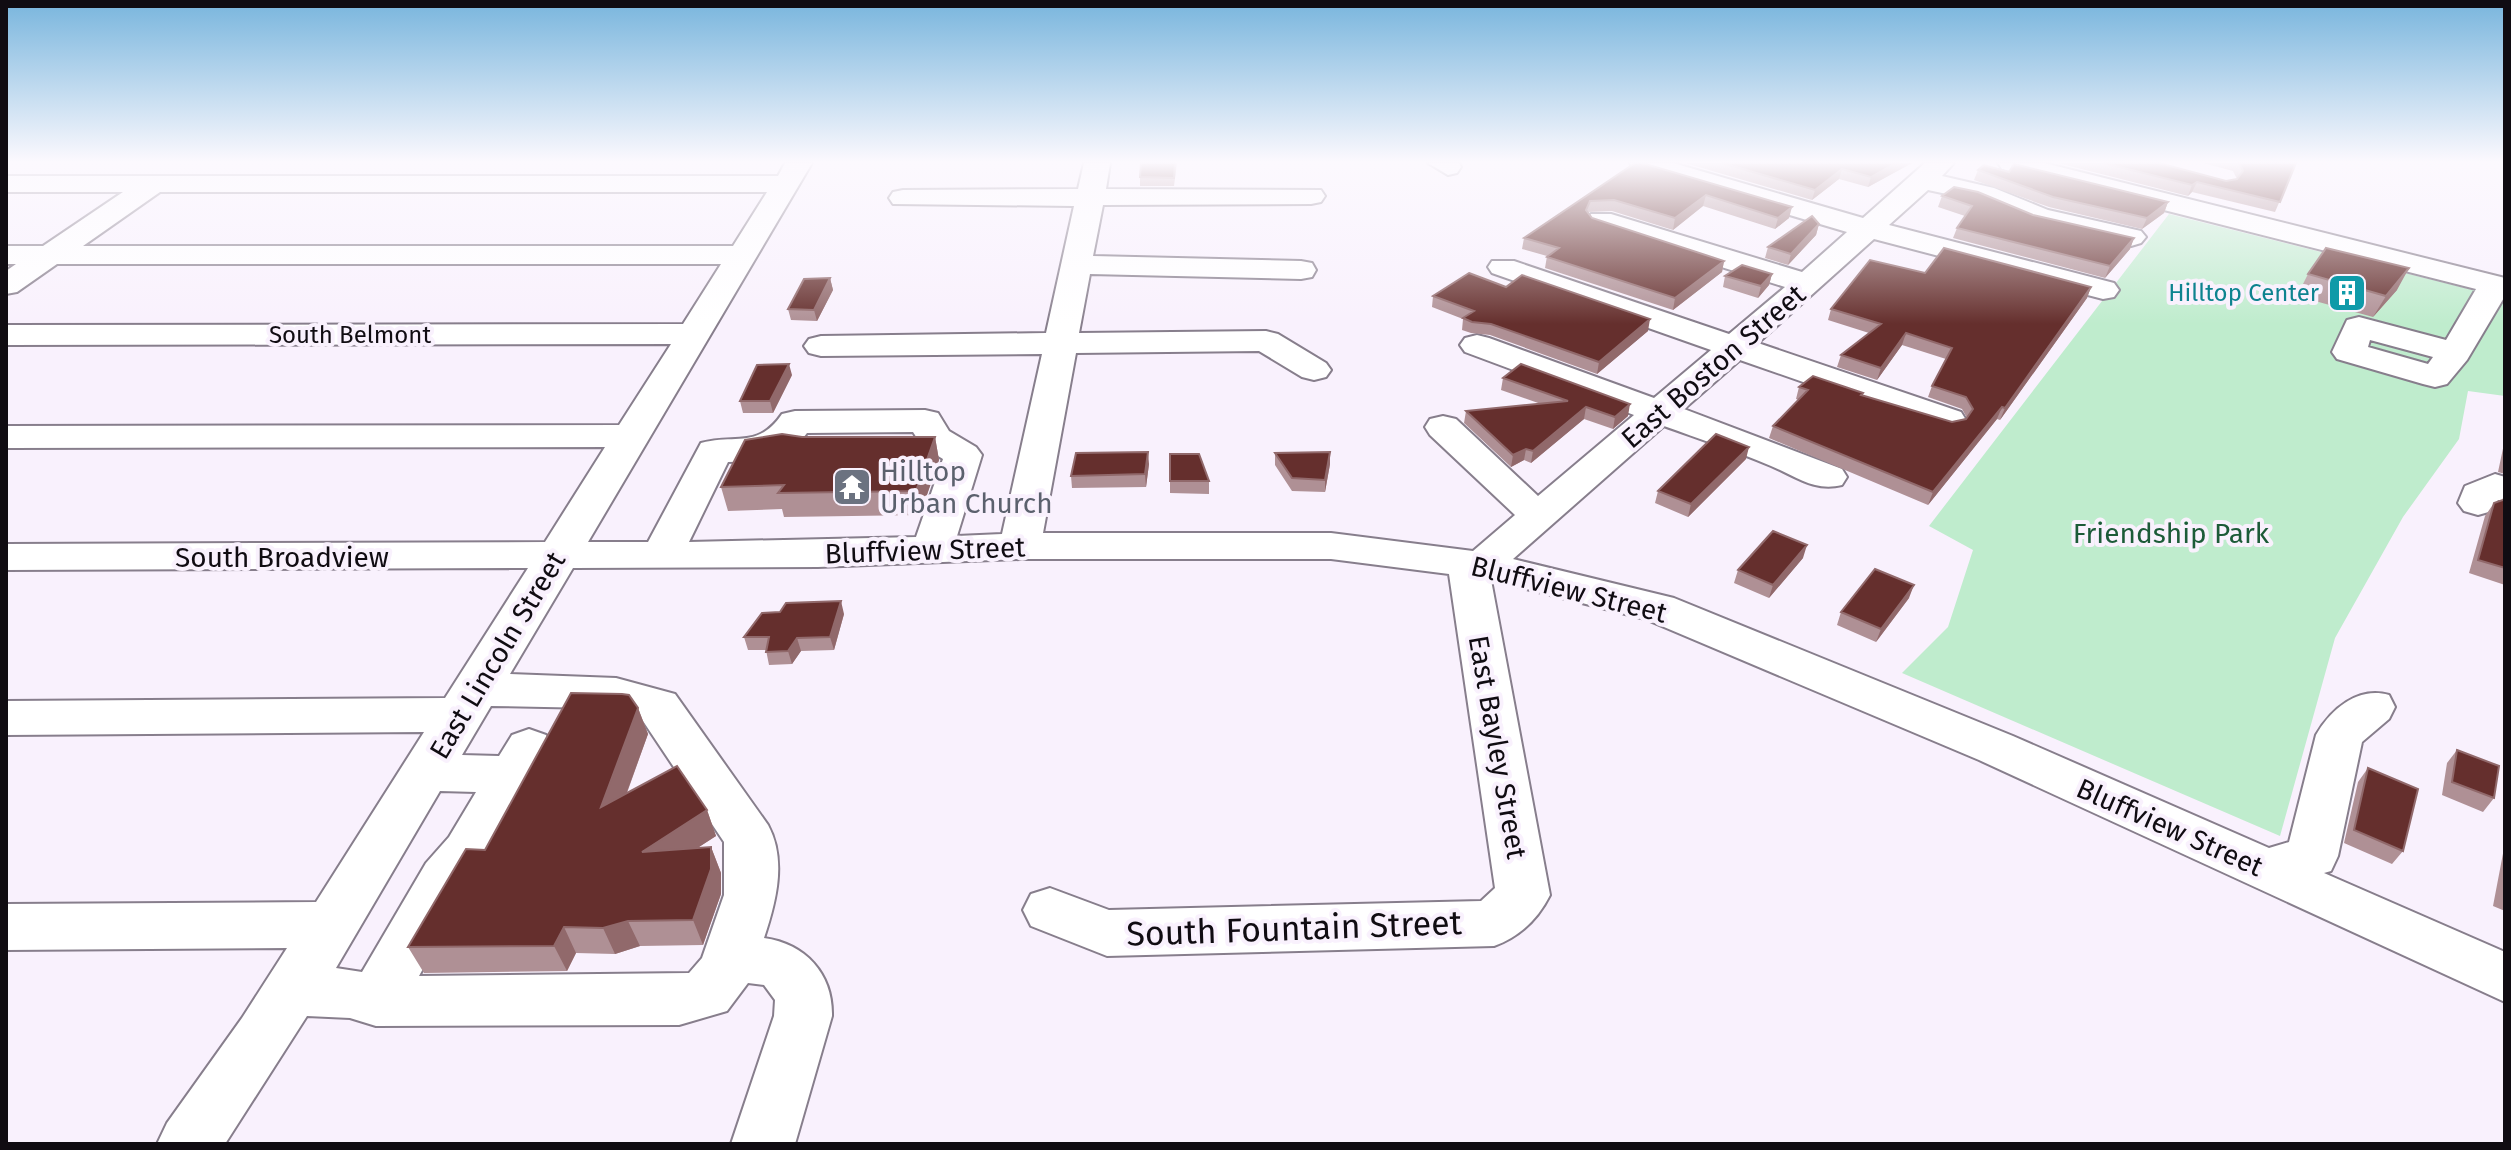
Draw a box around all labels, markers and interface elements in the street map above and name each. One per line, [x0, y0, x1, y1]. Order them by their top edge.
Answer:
building icon: Hilltop Center [2326, 272, 2368, 314]
street label: East Boston Street [1615, 277, 1813, 455]
place label: Hilltop Center [2168, 279, 2320, 307]
street label: South Belmont [269, 321, 431, 349]
place label: Hilltop Urban Church [880, 455, 1053, 520]
temple icon: Hilltop Urban Church [831, 466, 873, 508]
park label: Friendship Park [2073, 517, 2270, 550]
street label: Bluffview Street [824, 530, 1027, 570]
street label: South Broadview [175, 541, 389, 574]
street label: East Lincoln Street [423, 545, 573, 765]
street label: Bluffview Street [1468, 549, 1671, 630]
street label: East Bayley Street [1462, 633, 1534, 862]
street label: Bluffview Street [2071, 772, 2269, 884]
street label: South Fountain Street [1126, 902, 1463, 955]

